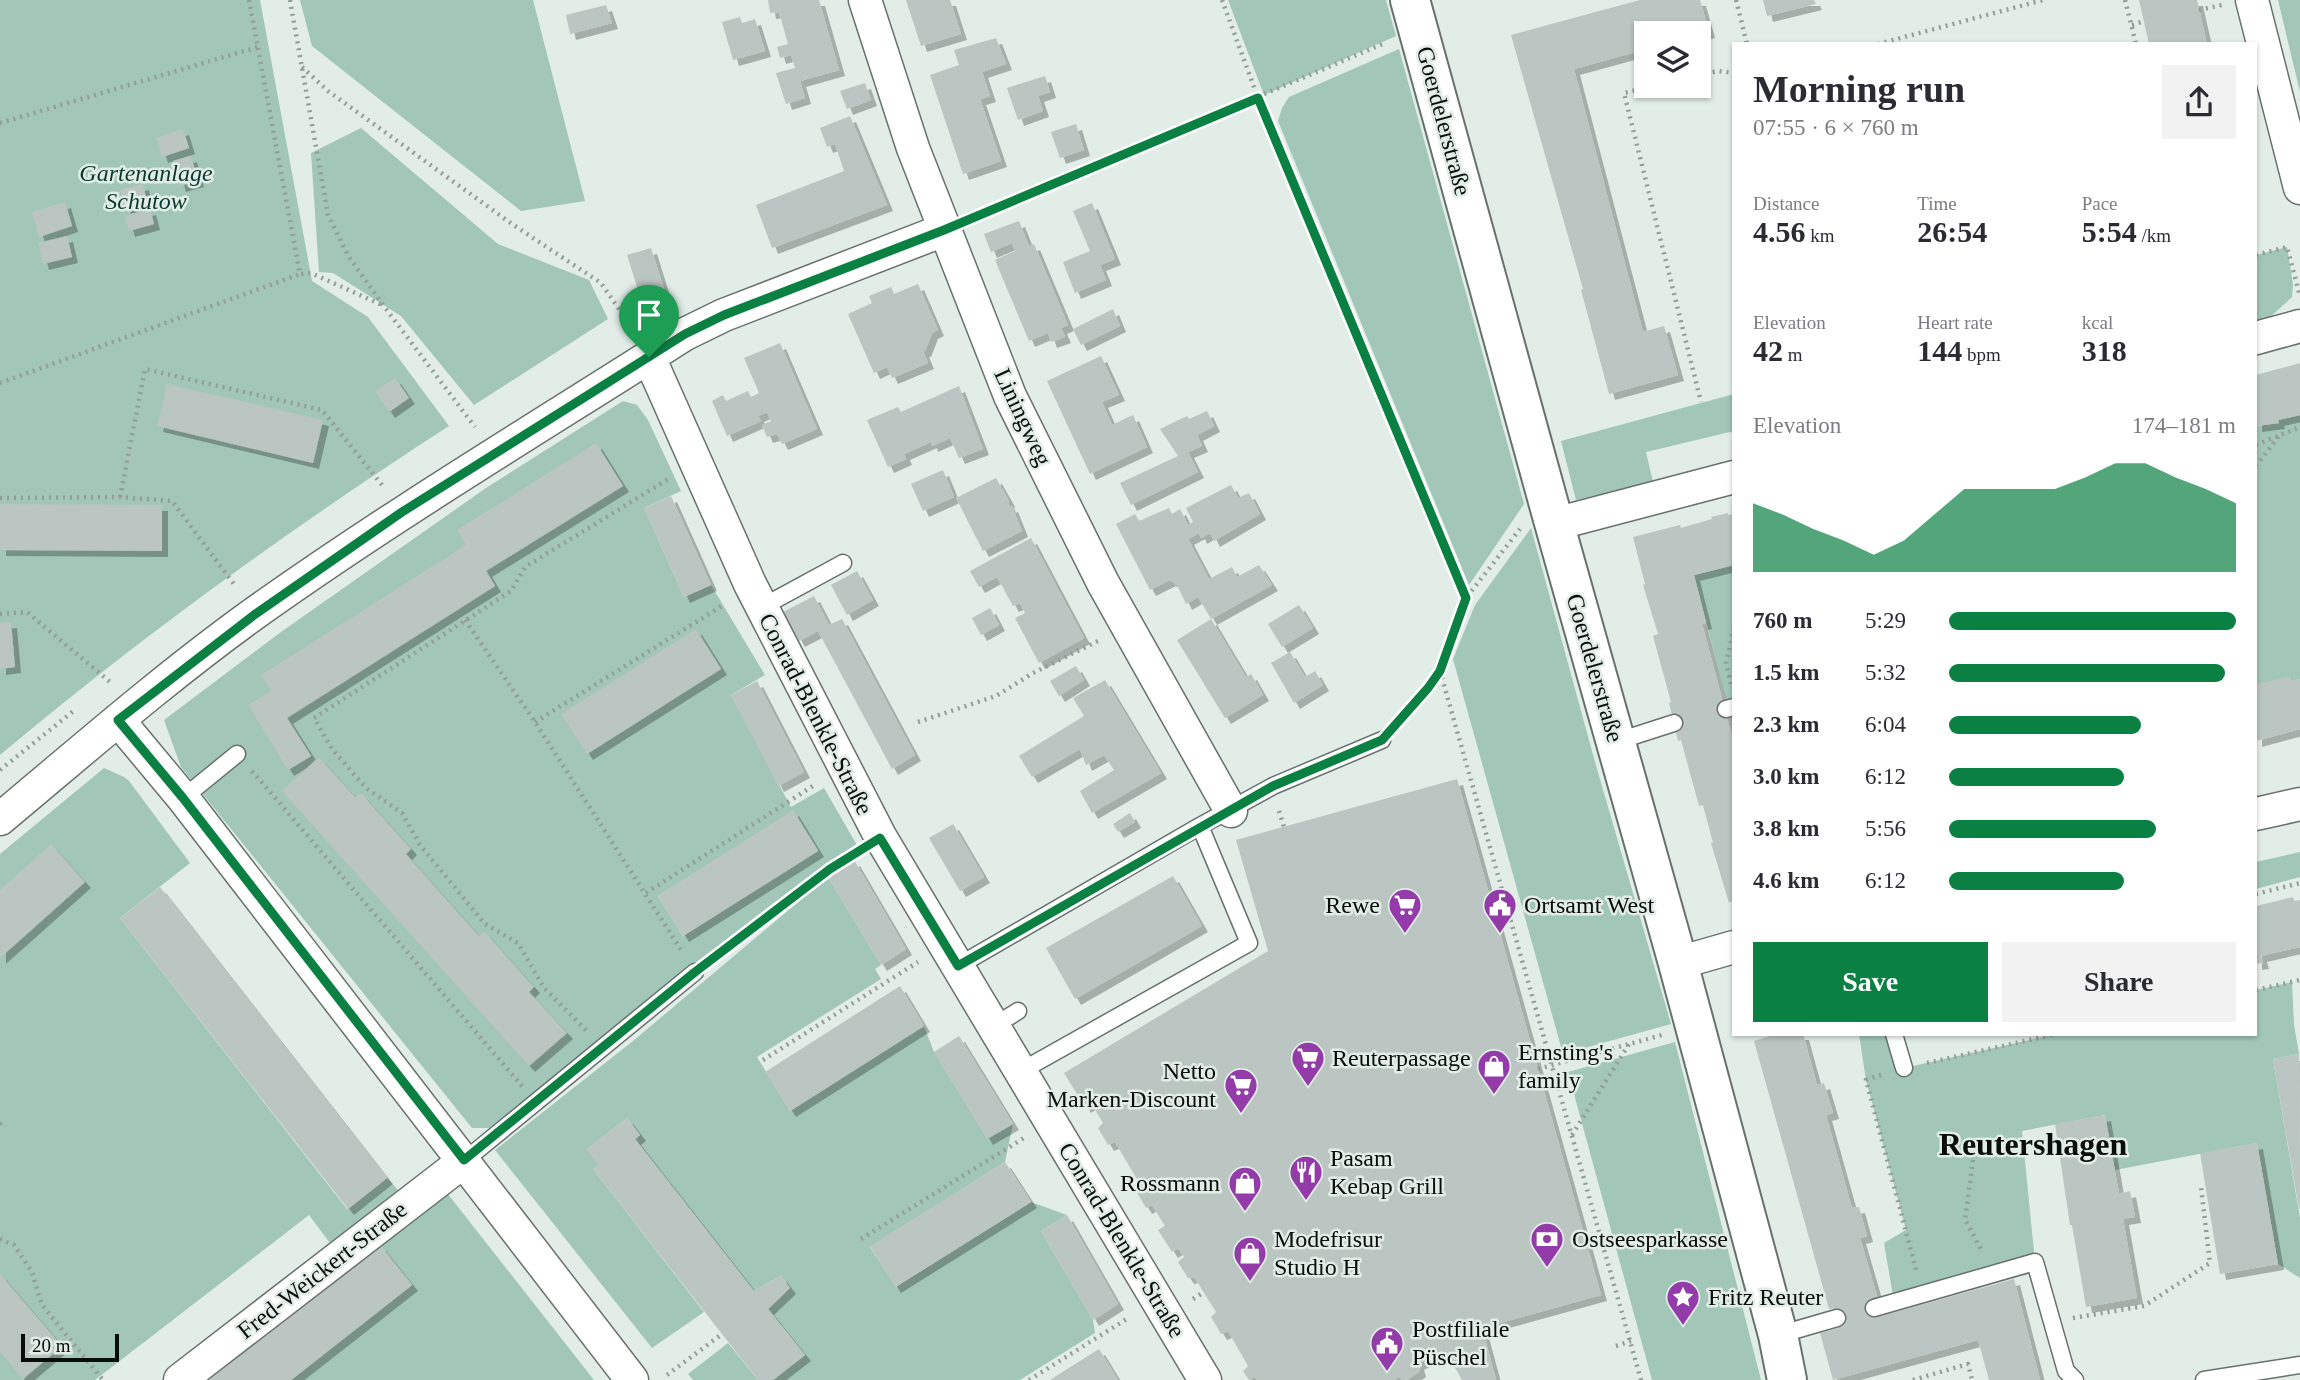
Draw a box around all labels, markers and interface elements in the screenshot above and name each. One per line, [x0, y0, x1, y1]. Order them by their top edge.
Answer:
map controls [1634, 21, 1711, 98]
button: layers [1634, 21, 1711, 98]
street label: Goerdelerstraße [1412, 44, 1476, 198]
button: share [2162, 65, 2236, 139]
text: Morning run [1753, 68, 1965, 110]
text: 07:55 · 6 × 760 m [1753, 115, 1919, 140]
park label: Gartenanlage Schutow [79, 160, 213, 214]
text: Distance [1753, 193, 1819, 214]
text: Time [1917, 193, 1957, 214]
text: Pace [2082, 193, 2118, 214]
text: 4.56 [1753, 215, 1806, 248]
text: 26:54 [1917, 215, 1987, 248]
text: 5:54 [2082, 215, 2137, 248]
text: km [1806, 225, 1835, 246]
text: /km [2137, 225, 2171, 246]
pin [619, 285, 679, 357]
icon: arrive [630, 296, 668, 334]
text: Elevation [1753, 312, 1826, 333]
text: Heart rate [1917, 312, 1993, 333]
text: kcal [2082, 312, 2113, 333]
text: 42 [1753, 334, 1783, 367]
text: 144 [1917, 334, 1962, 367]
text: 318 [2082, 334, 2127, 367]
text: m [1783, 344, 1803, 365]
text: bpm [1962, 344, 2001, 365]
street label: Liningweg [989, 364, 1057, 470]
text: Elevation [1753, 413, 1841, 438]
text: 174–181 m [2132, 413, 2236, 438]
street label: Goerdelerstraße [1561, 591, 1629, 745]
text: 760 m [1753, 608, 1812, 633]
text: 5:29 [1865, 608, 1906, 633]
street label: Conrad-Blenkle-Straße [754, 609, 878, 819]
text: 1.5 km [1753, 660, 1819, 685]
text: 5:32 [1865, 660, 1906, 685]
text: 2.3 km [1753, 712, 1819, 737]
text: 6:04 [1865, 712, 1906, 737]
text: 3.0 km [1753, 764, 1819, 789]
text: 6:12 [1865, 764, 1906, 789]
text: 3.8 km [1753, 816, 1819, 841]
text: 5:56 [1865, 816, 1906, 841]
text: 4.6 km [1753, 868, 1819, 893]
text: 6:12 [1865, 868, 1906, 893]
supermarket icon: Rewe [1386, 886, 1424, 935]
public building icon: Ortsamt West [1481, 886, 1519, 935]
place label: Rewe [1325, 892, 1380, 918]
place label: Ortsamt West [1524, 892, 1655, 918]
button: Save [1753, 942, 1988, 1022]
button: Share [2002, 942, 2236, 1022]
supermarket icon: Reuterpassage [1289, 1039, 1327, 1088]
place label: Ernsting's family [1518, 1039, 1613, 1093]
place label: Reuterpassage [1332, 1045, 1471, 1071]
shop icon: Ernsting's family [1475, 1047, 1513, 1096]
place label: Netto Marken-Discount [1047, 1058, 1216, 1112]
supermarket icon: Netto Marken-Discount [1222, 1066, 1260, 1115]
district label: Reutershagen [1939, 1126, 2127, 1162]
street label: Conrad-Blenkle-Straße [1054, 1138, 1190, 1342]
place label: Pasam Kebap Grill [1330, 1145, 1444, 1199]
restaurant icon: Pasam Kebap Grill [1287, 1153, 1325, 1202]
shop icon: Rossmann [1226, 1164, 1264, 1213]
place label: Rossmann [1120, 1170, 1220, 1196]
street label: Fred-Weickert-Straße [232, 1196, 412, 1344]
bank icon: Ostseesparkasse [1528, 1220, 1566, 1269]
place label: Modefrisur Studio H [1274, 1226, 1382, 1280]
place label: Ostseesparkasse [1572, 1226, 1728, 1252]
shop icon: Modefrisur Studio H [1231, 1234, 1269, 1283]
place icon: Fritz Reuter [1664, 1278, 1702, 1327]
place label: Fritz Reuter [1708, 1284, 1823, 1310]
place label: Postfiliale Püschel [1412, 1316, 1509, 1370]
public building icon: Postfiliale Püschel [1368, 1324, 1406, 1373]
scale bar [21, 1331, 119, 1363]
text: 20 m [32, 1335, 71, 1356]

